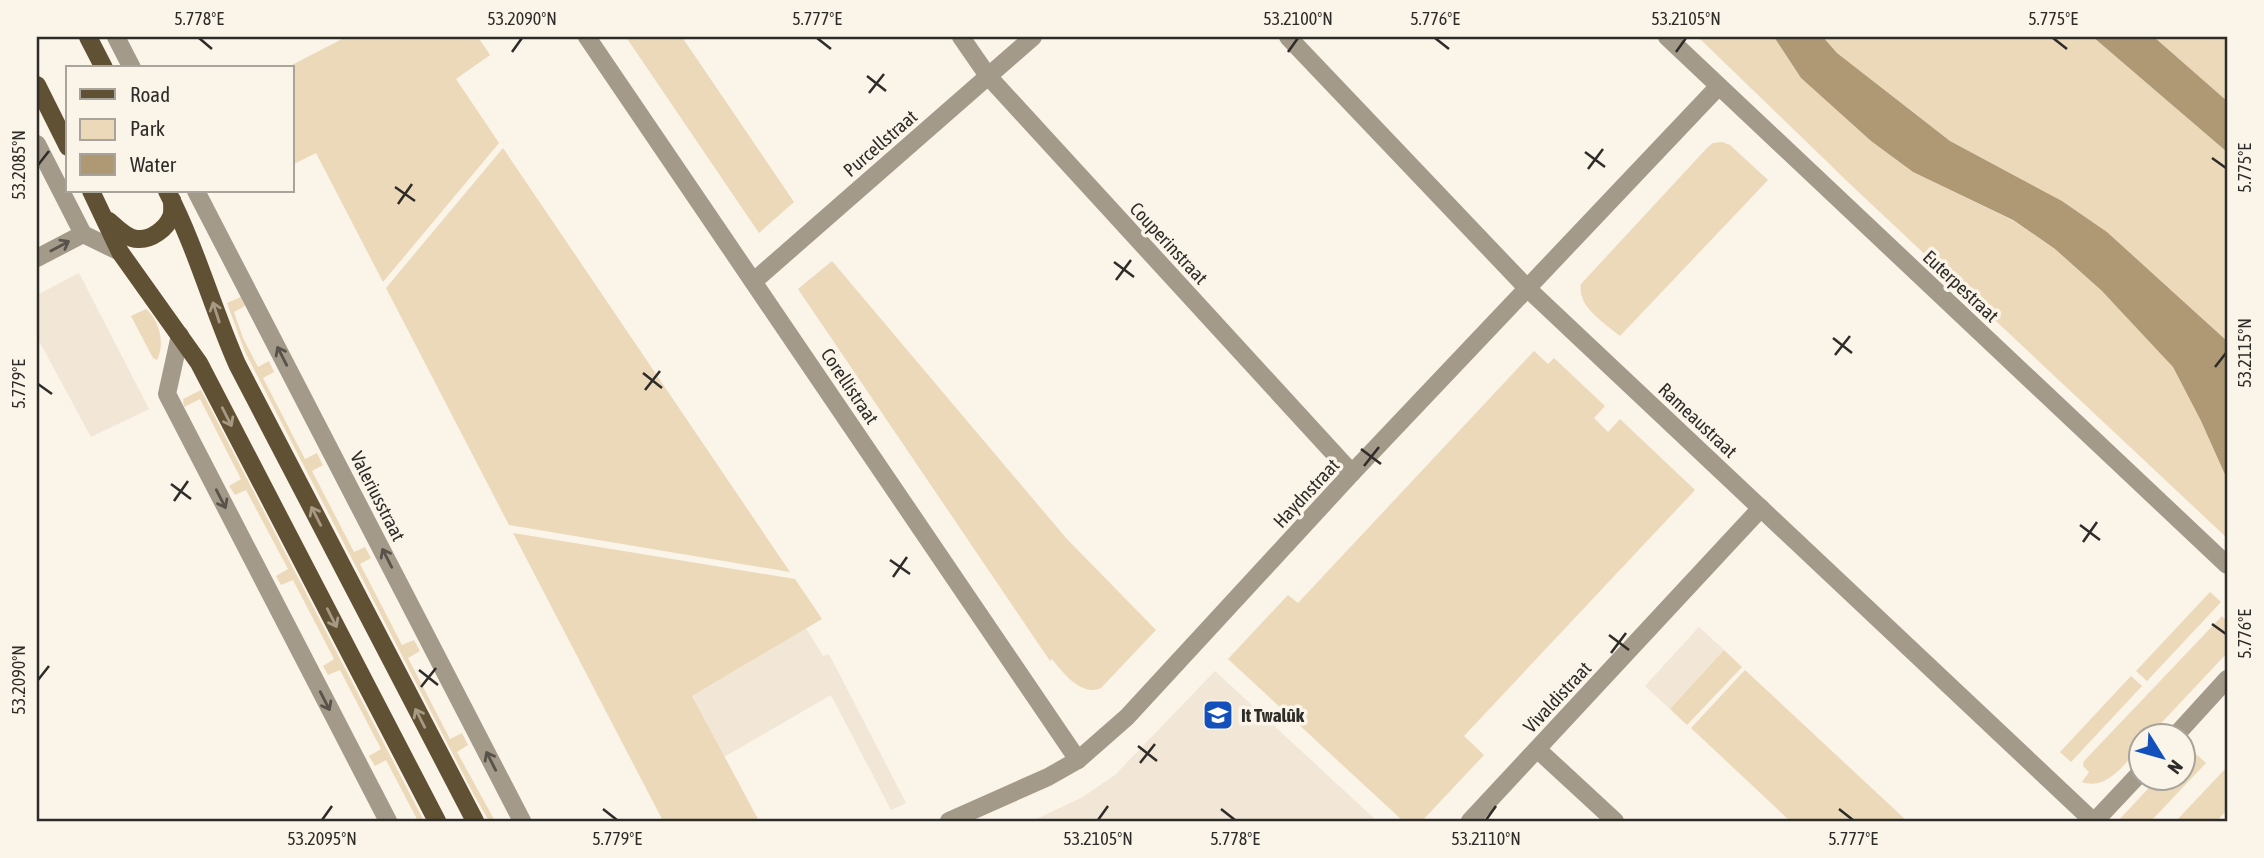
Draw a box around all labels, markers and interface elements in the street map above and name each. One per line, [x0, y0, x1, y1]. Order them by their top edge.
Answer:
text: 5.778°E [174, 8, 224, 29]
text: 53.2090°N [487, 8, 557, 29]
text: 5.777°E [792, 8, 842, 29]
text: 53.2100°N [1263, 8, 1333, 29]
text: 5.776°E [1410, 8, 1460, 29]
text: 53.2105°N [1651, 8, 1721, 29]
text: 5.775°E [2028, 8, 2078, 29]
legend [66, 66, 294, 192]
text: Road [130, 82, 170, 106]
street label: Purcellstraat [839, 105, 921, 181]
text: Park [130, 116, 165, 140]
text: 53.2085°N [8, 130, 29, 200]
text: 5.775°E [2234, 143, 2255, 193]
text: Water [130, 152, 177, 176]
street label: Couperinstraat [1125, 197, 1213, 289]
one-way arrow [49, 239, 70, 252]
street label: Euterpestraat [1919, 246, 2003, 326]
one-way arrow [208, 301, 221, 323]
text: 53.2115°N [2234, 318, 2255, 388]
street label: Corellistraat [817, 344, 883, 428]
one-way arrow [275, 347, 289, 367]
text: 5.779°E [8, 359, 29, 409]
street label: Rameaustraat [1654, 378, 1742, 462]
one-way arrow [221, 406, 235, 426]
street label: Valeriusstraat [346, 448, 410, 544]
street label: Haydnstraat [1269, 454, 1343, 532]
one-way arrow [214, 488, 228, 508]
one-way arrow [308, 506, 322, 526]
one-way arrow [379, 549, 393, 569]
one-way arrow [326, 608, 340, 628]
text: 5.776°E [2234, 609, 2255, 659]
text: 53.2090°N [8, 645, 29, 715]
street label: Vivaldistraat [1519, 657, 1595, 737]
one-way arrow [319, 690, 333, 710]
school or university icon: It Twalûk [1201, 698, 1235, 732]
place label: It Twalûk [1241, 704, 1305, 726]
one-way arrow [413, 708, 427, 728]
north arrow [2128, 722, 2198, 792]
one-way arrow [484, 751, 498, 771]
text: N [2163, 756, 2188, 778]
text: 53.2095°N [287, 828, 357, 849]
text: 5.779°E [592, 828, 642, 849]
text: 53.2105°N [1063, 828, 1133, 849]
text: 5.778°E [1210, 828, 1260, 849]
text: 53.2110°N [1451, 828, 1521, 849]
text: 5.777°E [1828, 828, 1878, 849]

